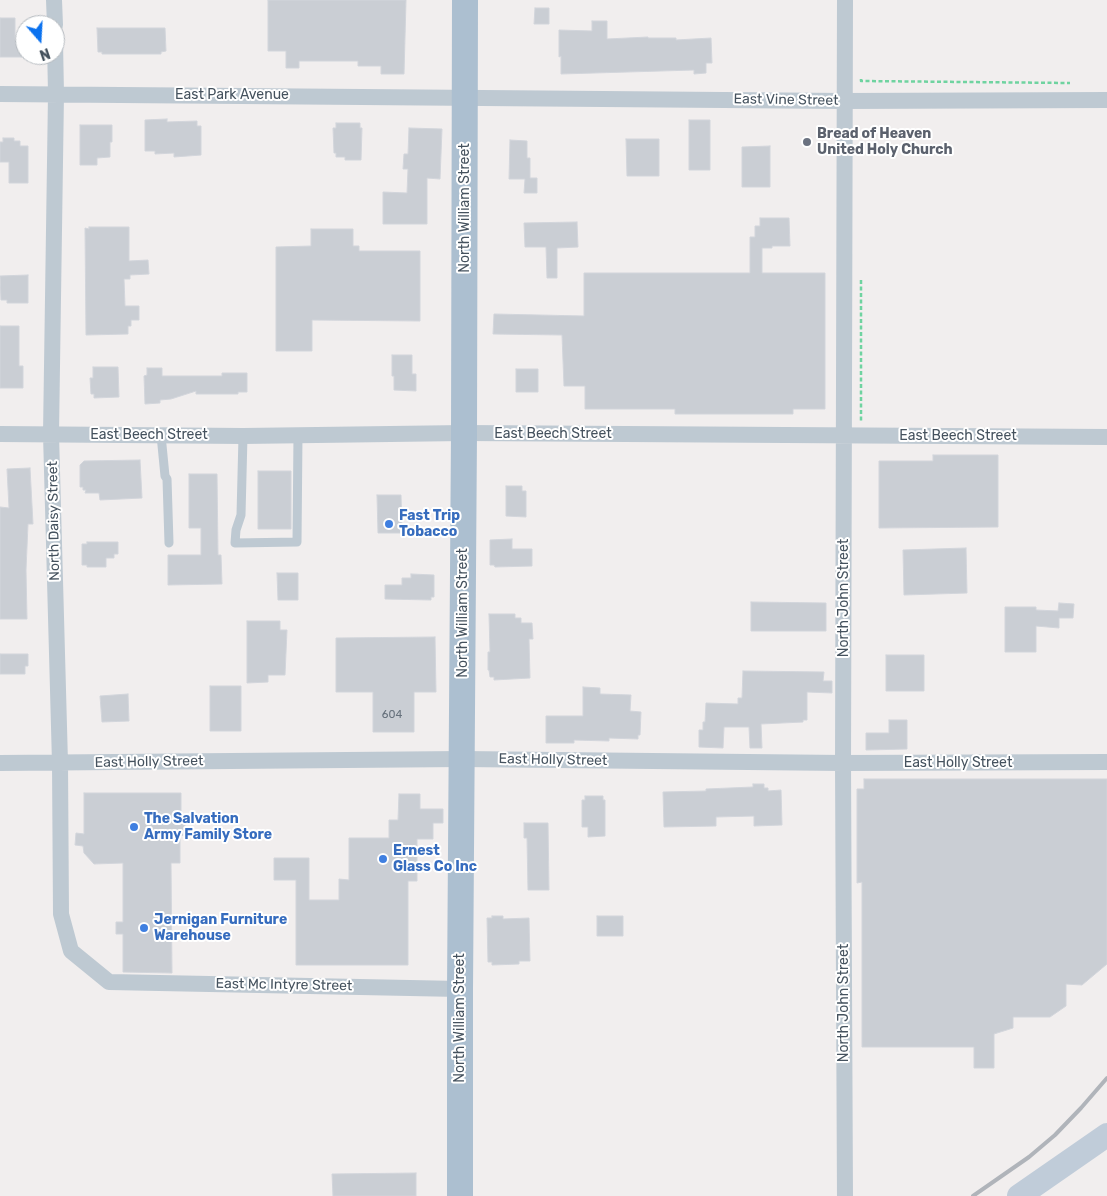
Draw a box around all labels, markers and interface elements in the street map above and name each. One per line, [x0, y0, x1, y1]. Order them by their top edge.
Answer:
north arrow [15, 15, 65, 65]
text: N [37, 44, 52, 63]
street label: East Park Avenue [175, 87, 289, 103]
street label: East Vine Street [733, 91, 839, 109]
place label: Bread of Heaven United Holy Church [817, 126, 953, 158]
marker: Bread of Heaven United Holy Church [801, 136, 813, 148]
street label: North William Street [457, 143, 473, 273]
street label: East Beech Street [494, 426, 612, 442]
street label: East Beech Street [90, 427, 208, 443]
street label: East Beech Street [899, 428, 1017, 444]
street label: North Daisy Street [45, 461, 63, 581]
place label: Fast Trip Tobacco [399, 508, 460, 540]
marker: Fast Trip Tobacco [383, 518, 395, 530]
street label: North John Street [836, 539, 852, 657]
street label: North William Street [455, 548, 471, 678]
house number: 604 [382, 708, 402, 722]
street label: East Holly Street [499, 751, 607, 769]
street label: East Holly Street [95, 753, 203, 771]
street label: East Holly Street [904, 755, 1012, 771]
place label: The Salvation Army Family Store [144, 811, 272, 844]
marker: The Salvation Army Family Store [128, 821, 140, 833]
place label: Ernest Glass Co Inc [393, 843, 477, 876]
marker: Ernest Glass Co Inc [377, 853, 389, 865]
place label: Jernigan Furniture Warehouse [154, 912, 287, 944]
marker: Jernigan Furniture Warehouse [138, 922, 150, 934]
street label: North John Street [836, 944, 852, 1062]
street label: North William Street [452, 953, 468, 1083]
street label: East Mc Intyre Street [215, 975, 353, 995]

